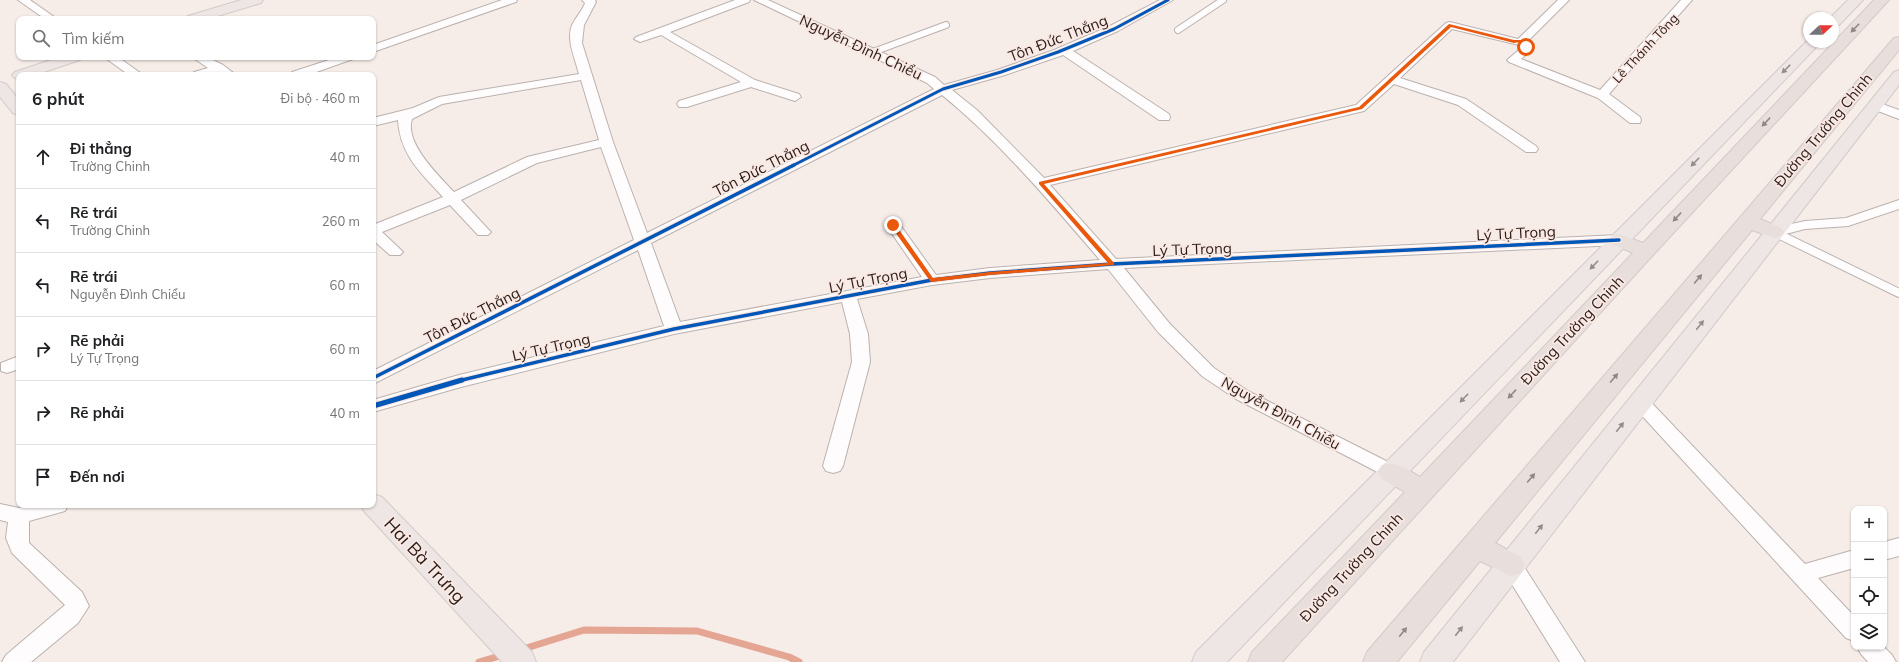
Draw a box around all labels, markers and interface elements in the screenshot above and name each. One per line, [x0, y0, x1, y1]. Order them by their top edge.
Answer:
street label: Nguyễn Đình Chiểu [797, 10, 925, 84]
street label: Tôn Đức Thắng [1006, 10, 1110, 66]
street label: Lê Thánh Tông [1609, 10, 1681, 86]
north arrow [1803, 12, 1839, 48]
search box [16, 16, 376, 60]
one-way arrow [1850, 23, 1860, 33]
icon: search [30, 27, 52, 49]
text: Tìm kiếm [62, 29, 124, 48]
route start [1517, 38, 1535, 56]
one-way arrow [1781, 64, 1791, 74]
street label: Đường Trường Chinh [1770, 69, 1876, 191]
text: 6 phút [32, 88, 84, 109]
text: Đi bộ · 460 m [281, 90, 360, 106]
one-way arrow [1761, 117, 1770, 127]
street label: Tôn Đức Thắng [710, 136, 812, 200]
text: Đi thẳng [70, 139, 132, 158]
icon: ahead [32, 146, 54, 168]
text: 40 m [330, 149, 360, 165]
one-way arrow [1690, 157, 1700, 167]
text: Trường Chinh [70, 158, 150, 174]
text: Rẽ trái [70, 203, 117, 222]
icon: left [32, 210, 54, 232]
one-way arrow [1672, 212, 1681, 222]
text: 260 m [322, 213, 360, 229]
route end [884, 216, 902, 234]
street label: Lý Tự Trọng [1476, 221, 1556, 245]
text: Trường Chinh [70, 222, 150, 238]
street label: Lý Tự Trọng [1152, 238, 1232, 260]
one-way arrow [1589, 260, 1599, 270]
street label: Lý Tự Trọng [827, 263, 909, 297]
text: Rẽ trái [70, 267, 117, 286]
street label: Đường Trường Chinh [1516, 271, 1628, 389]
one-way arrow [1693, 273, 1702, 284]
icon: left [32, 274, 54, 296]
text: 60 m [330, 277, 360, 293]
street label: Tôn Đức Thắng [421, 283, 523, 347]
text: Nguyễn Đình Chiểu [70, 286, 186, 302]
one-way arrow [1696, 319, 1705, 330]
street label: Lý Tự Trọng [510, 329, 592, 365]
text: Rẽ phải [70, 331, 124, 350]
icon: right [32, 338, 54, 360]
text: 60 m [330, 341, 360, 357]
text: Lý Tự Trọng [70, 350, 139, 366]
street label: Nguyễn Đình Chiểu [1218, 372, 1344, 454]
one-way arrow [1610, 373, 1619, 384]
one-way arrow [1507, 389, 1516, 399]
one-way arrow [1459, 393, 1469, 403]
icon: right [32, 402, 54, 424]
text: Rẽ phải [70, 403, 124, 422]
text: 40 m [330, 405, 360, 421]
one-way arrow [1615, 421, 1624, 432]
icon: arrive [32, 466, 54, 488]
text: Đến nơi [70, 467, 125, 486]
one-way arrow [1526, 473, 1535, 483]
map controls [1851, 506, 1887, 650]
button: + [1851, 506, 1887, 542]
street label: Đường Trường Chinh [1295, 508, 1407, 626]
street label: Hai Bà Trưng [379, 512, 471, 608]
one-way arrow [1535, 523, 1543, 534]
button: − [1851, 542, 1887, 578]
button: locate [1851, 578, 1887, 614]
button: layers [1851, 614, 1887, 650]
one-way arrow [1399, 626, 1408, 637]
one-way arrow [1455, 626, 1463, 637]

